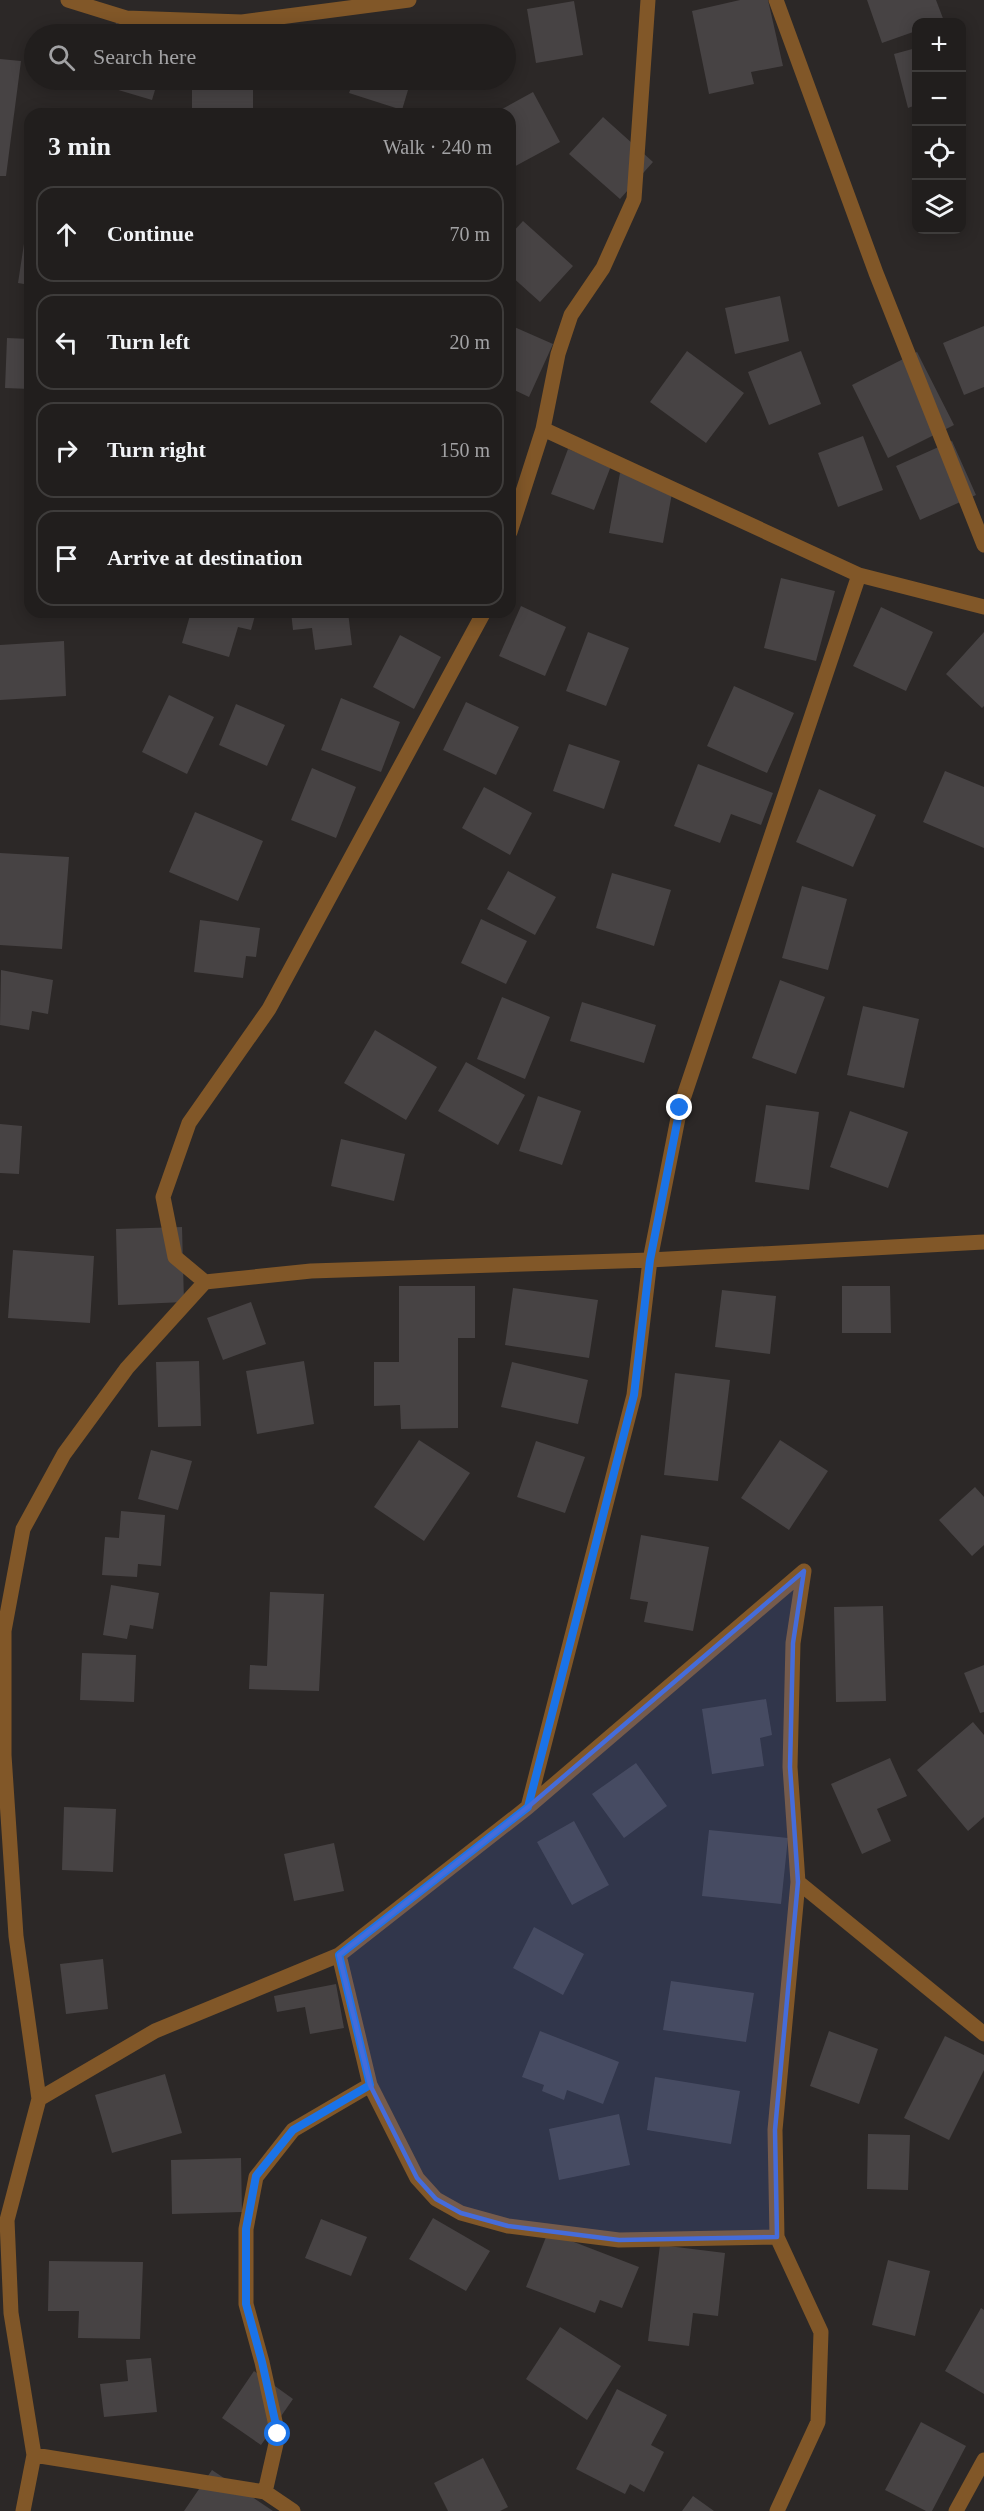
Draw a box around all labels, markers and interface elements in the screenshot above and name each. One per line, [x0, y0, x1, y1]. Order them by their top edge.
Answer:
map controls [912, 18, 966, 234]
button: + [912, 18, 966, 72]
search box [24, 24, 516, 90]
icon: search [45, 41, 78, 74]
text: Search here [93, 44, 196, 69]
button: − [912, 72, 966, 126]
button: locate [912, 126, 966, 180]
text: 3 min [48, 132, 111, 161]
text: Walk · 240 m [383, 136, 492, 158]
button: layers [912, 180, 966, 234]
icon: ahead [50, 218, 83, 251]
text: Continue [107, 221, 194, 246]
text: 70 m [449, 223, 490, 245]
icon: left [50, 326, 83, 359]
text: Turn left [107, 329, 190, 354]
text: 20 m [449, 331, 490, 353]
icon: right [50, 434, 83, 467]
text: Turn right [107, 437, 206, 462]
text: 150 m [439, 439, 490, 461]
icon: arrive [50, 542, 83, 575]
text: Arrive at destination [107, 545, 303, 570]
route end [666, 1094, 692, 1120]
route start [264, 2420, 290, 2446]

